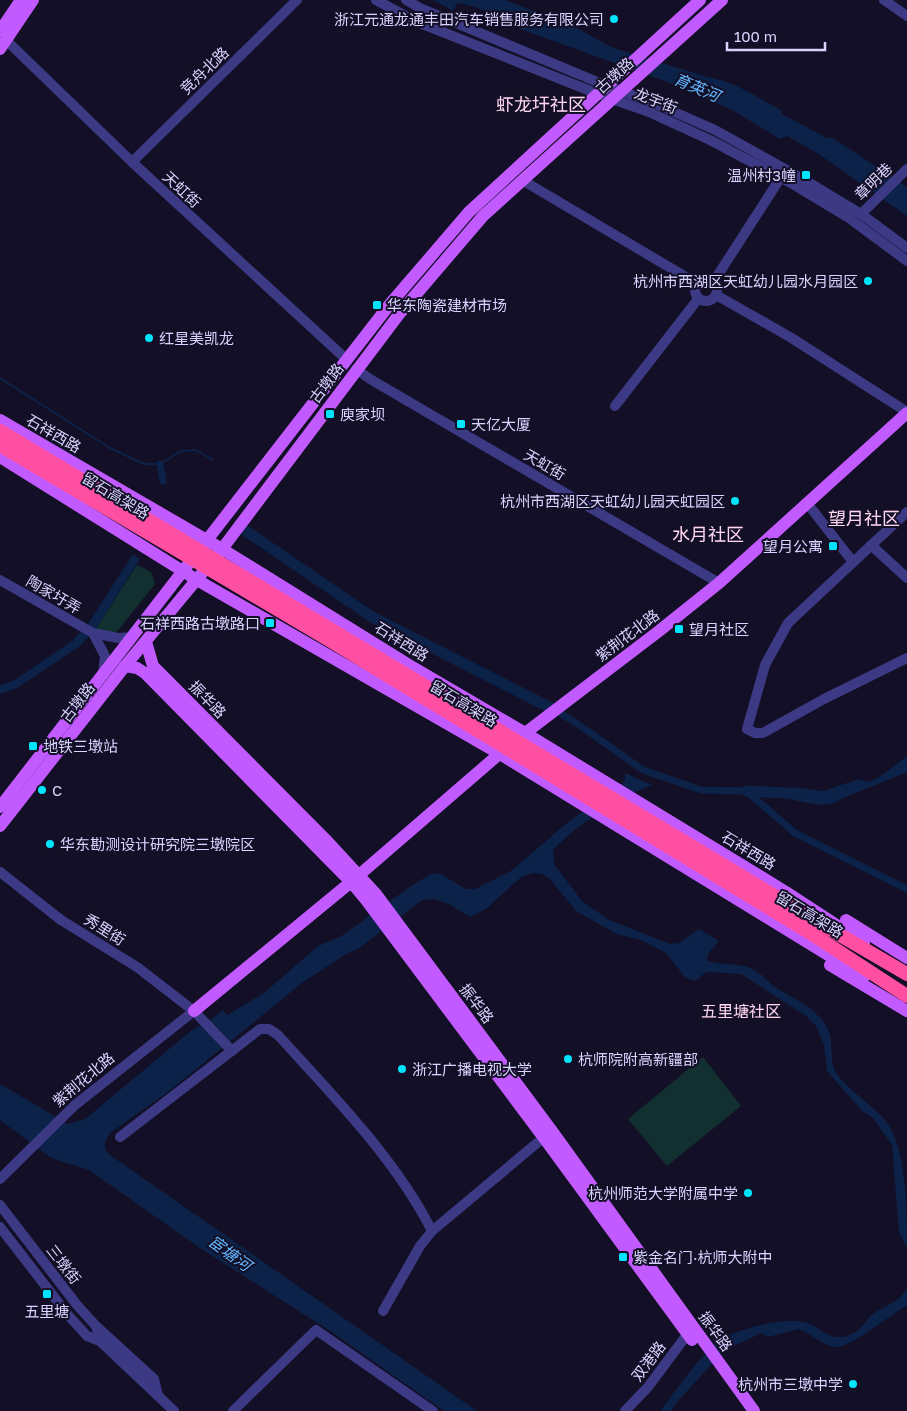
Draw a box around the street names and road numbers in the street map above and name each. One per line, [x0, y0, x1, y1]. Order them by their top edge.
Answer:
street label: 竞舟北路 [176, 43, 232, 97]
street label: 古墩路 [591, 53, 637, 97]
street label: 龙宇街 [632, 83, 680, 117]
street label: 章明巷 [851, 159, 895, 203]
street label: 天虹街 [159, 167, 205, 211]
street label: 古墩路 [305, 360, 347, 406]
street label: 石祥西路 [24, 410, 84, 456]
street label: 天虹街 [521, 445, 569, 483]
street label: 留石高架路 [79, 468, 153, 522]
street label: 陶家圩弄 [24, 571, 84, 617]
street label: 紫荆花北路 [592, 605, 662, 665]
street label: 石祥西路 [372, 617, 432, 665]
street label: 留石高架路 [427, 676, 501, 730]
street label: 振华路 [186, 677, 230, 721]
street label: 古墩路 [56, 679, 98, 725]
street label: 石祥西路 [719, 827, 779, 873]
street label: 留石高架路 [773, 887, 847, 941]
street label: 秀里街 [81, 909, 129, 949]
street label: 振华路 [456, 980, 498, 1026]
street label: 紫荆花北路 [48, 1048, 118, 1110]
street label: 三墩街 [43, 1241, 85, 1287]
street label: 振华路 [695, 1308, 737, 1354]
street label: 双港路 [627, 1338, 669, 1384]

